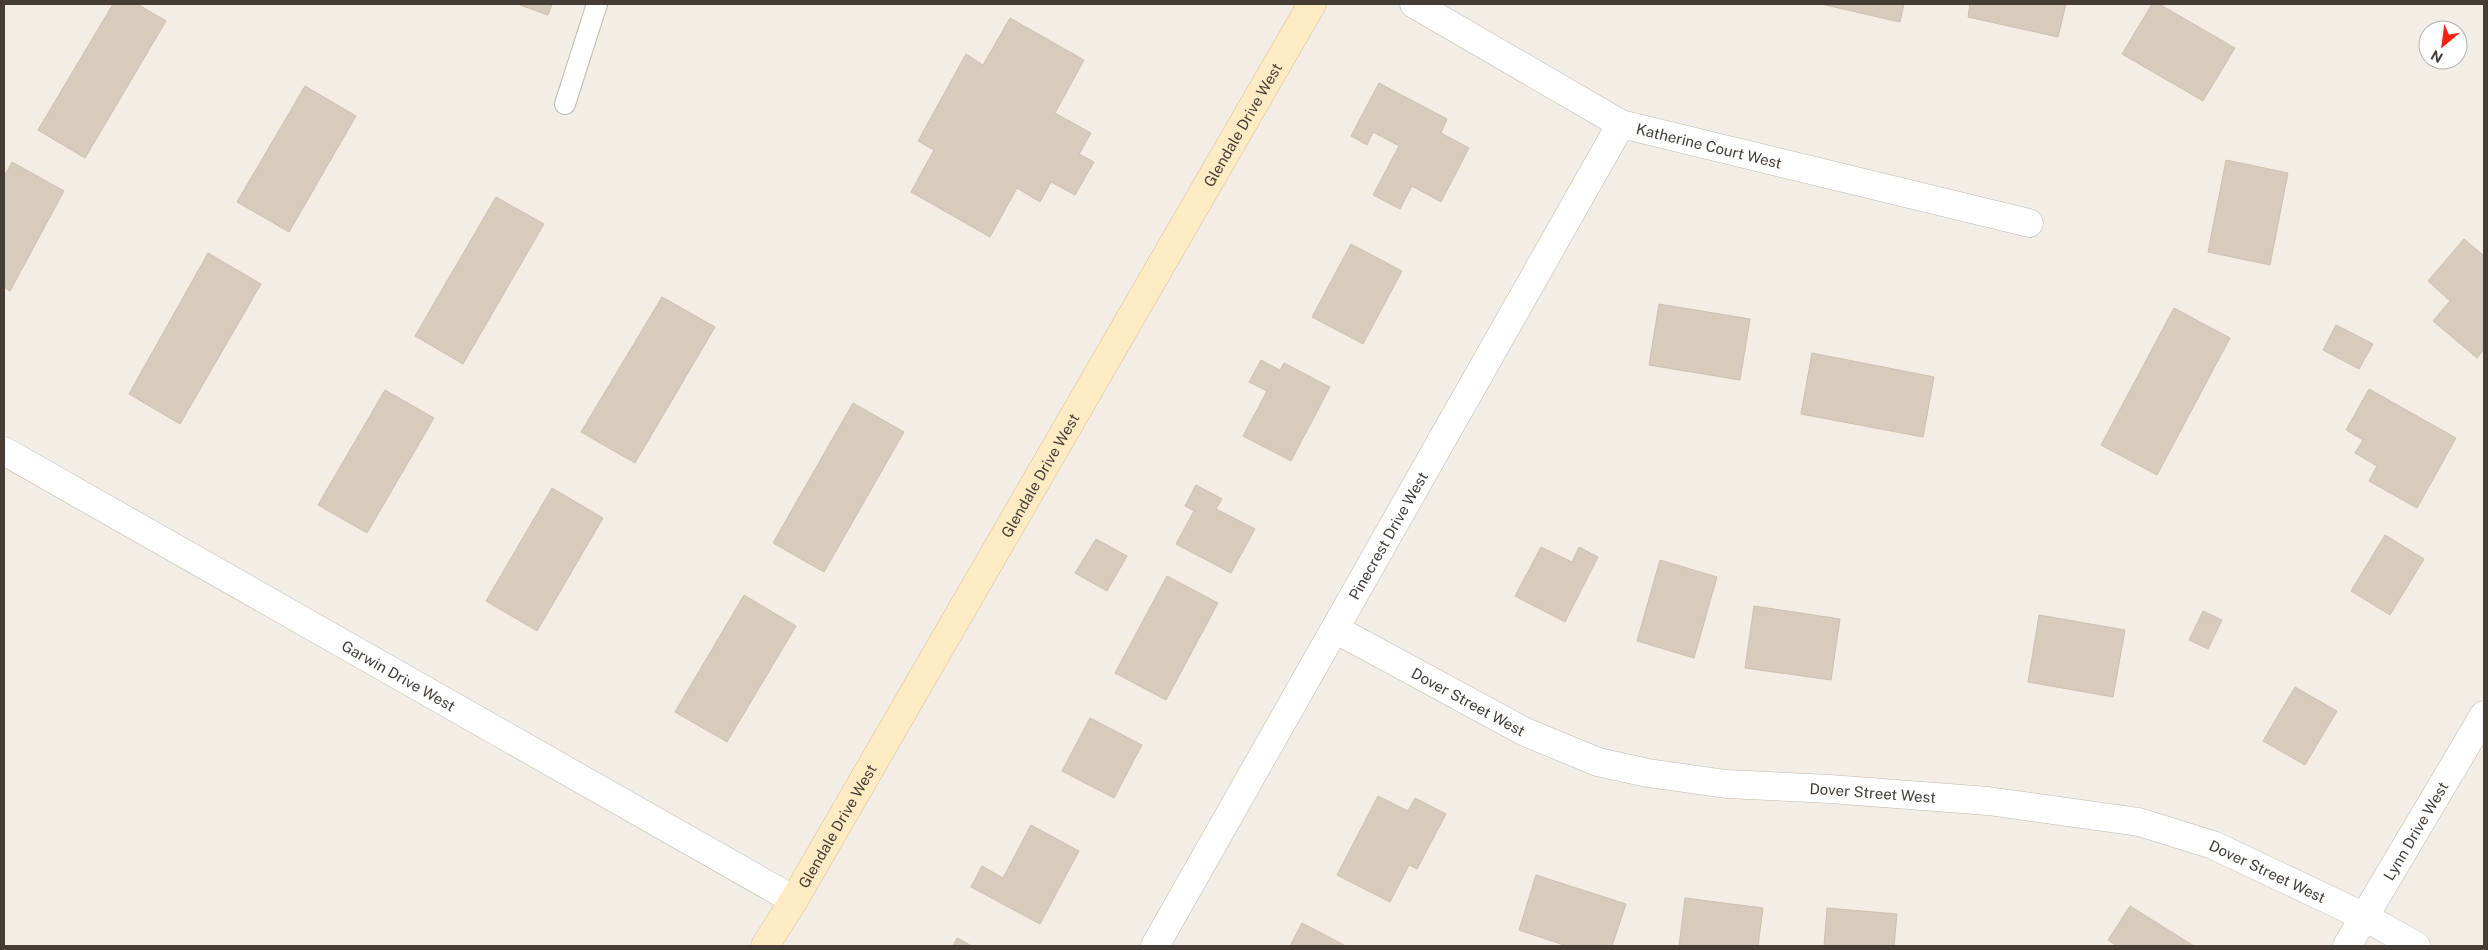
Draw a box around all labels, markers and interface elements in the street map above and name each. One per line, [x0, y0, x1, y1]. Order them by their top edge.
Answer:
north arrow [2418, 20, 2468, 70]
text: N [2428, 47, 2445, 66]
street label: Glendale Drive West [1200, 60, 1285, 190]
street label: Katherine Court West [1635, 120, 1784, 171]
street label: Glendale Drive West [997, 410, 1082, 540]
street label: Pinecrest Drive West [1345, 468, 1431, 602]
street label: Garwin Drive West [339, 636, 459, 714]
street label: Dover Street West [1409, 664, 1529, 739]
street label: Glendale Drive West [794, 761, 879, 891]
street label: Lynn Drive West [2380, 778, 2451, 883]
street label: Dover Street West [1809, 780, 1937, 806]
street label: Dover Street West [2207, 836, 2329, 906]

